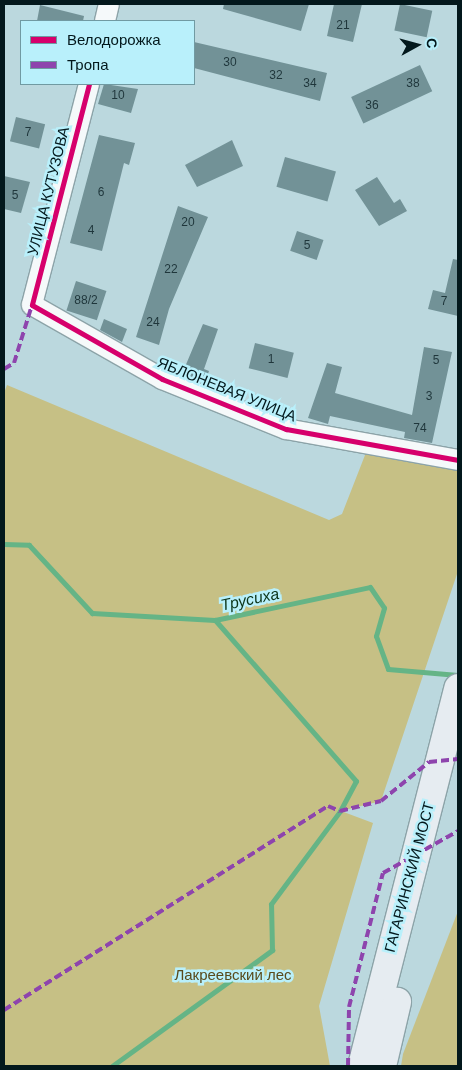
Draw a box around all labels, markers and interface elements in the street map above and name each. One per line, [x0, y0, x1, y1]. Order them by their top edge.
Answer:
house number: 21 [336, 19, 350, 33]
legend [20, 20, 195, 85]
north arrow [392, 20, 442, 70]
text: Велодорожка [67, 31, 161, 48]
text: С [423, 37, 440, 49]
text: Тропа [67, 56, 108, 73]
house number: 30 [223, 56, 237, 70]
house number: 32 [269, 69, 283, 83]
house number: 34 [303, 77, 317, 91]
house number: 38 [406, 77, 420, 91]
house number: 10 [111, 89, 125, 103]
house number: 36 [365, 99, 379, 113]
street label: УЛИЦА КУТУЗОВА [23, 125, 73, 257]
house number: 7 [25, 126, 31, 140]
house number: 6 [98, 186, 104, 200]
house number: 5 [12, 189, 18, 203]
house number: 20 [181, 216, 195, 230]
house number: 4 [88, 224, 94, 238]
house number: 5 [304, 239, 310, 253]
house number: 22 [164, 263, 178, 277]
house number: 88/2 [74, 294, 98, 308]
house number: 7 [441, 295, 447, 309]
house number: 24 [146, 316, 160, 330]
street label: ЯБЛОНЕВАЯ УЛИЦА [155, 353, 299, 425]
house number: 1 [268, 353, 274, 367]
house number: 5 [433, 354, 439, 368]
house number: 3 [426, 390, 432, 404]
house number: 74 [413, 422, 427, 436]
water label: Трусиха [219, 584, 281, 616]
street label: ГАГАРИНСКИЙ МОСТ [380, 800, 438, 954]
park label: Лакреевский лес [174, 966, 292, 984]

